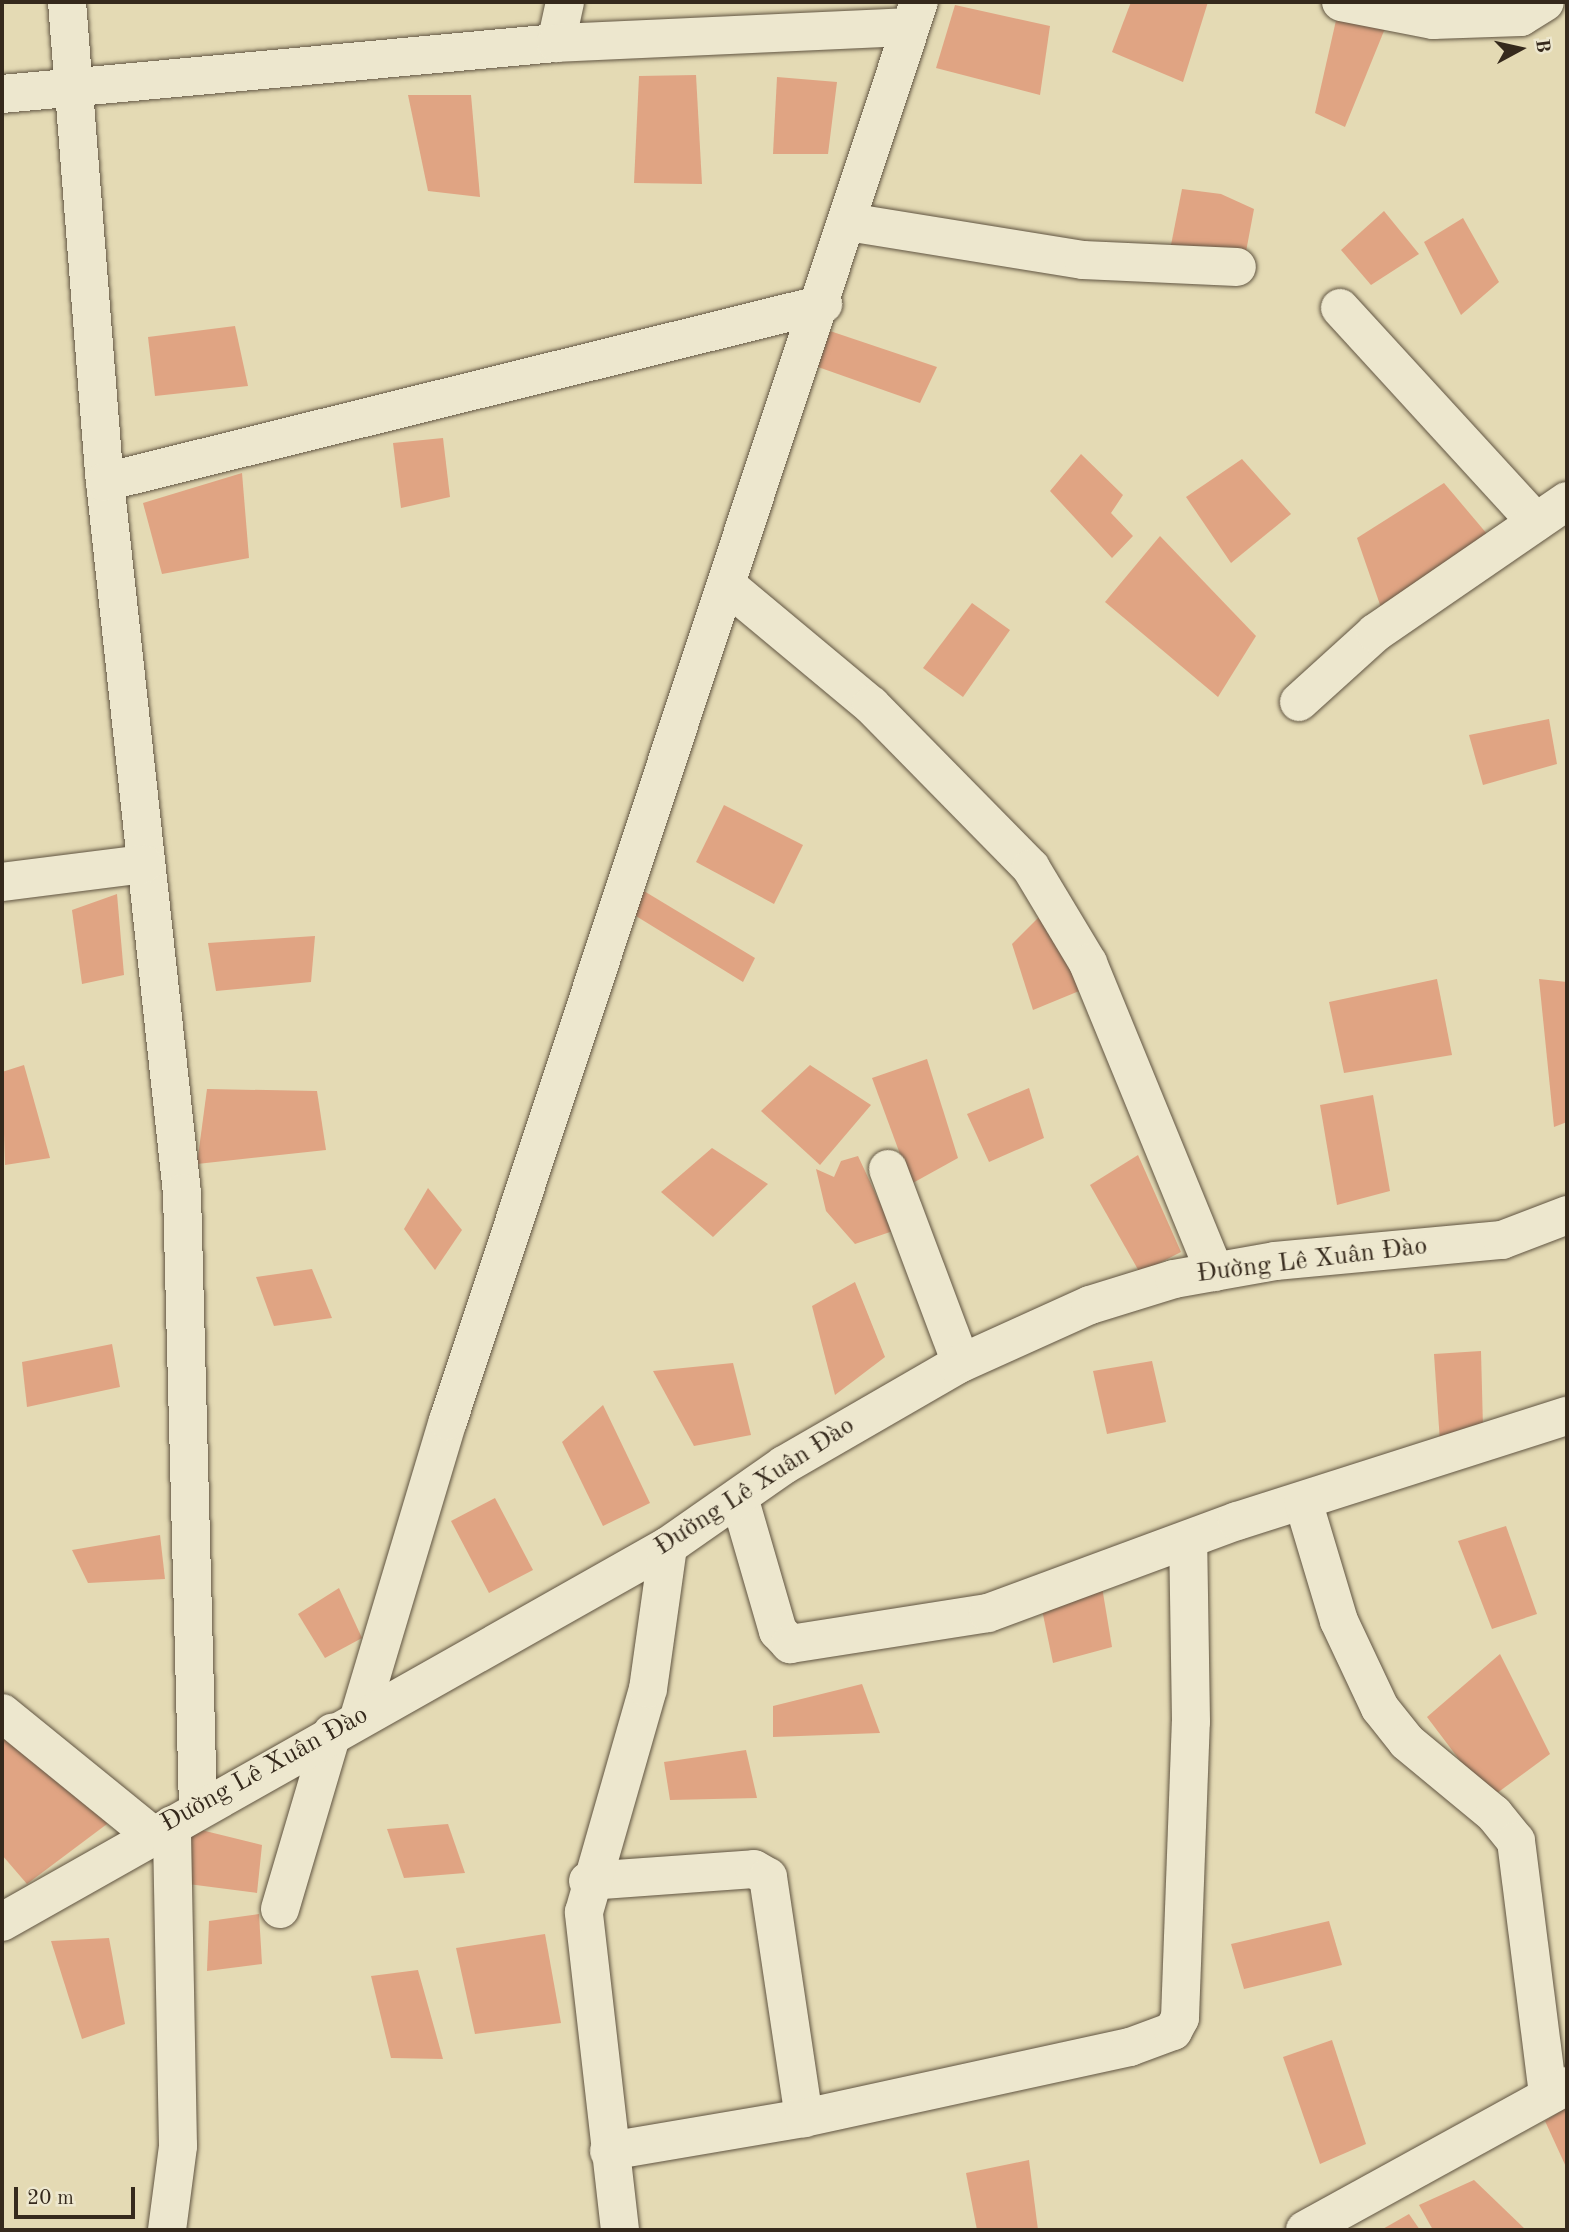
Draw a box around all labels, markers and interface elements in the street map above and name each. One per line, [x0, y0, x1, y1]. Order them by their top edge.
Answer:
north arrow [1485, 14, 1555, 84]
text: B [1531, 38, 1552, 54]
street label: Đường Lê Xuân Đào [1195, 1231, 1429, 1291]
street label: Đường Lê Xuân Đào [649, 1411, 861, 1563]
street label: Đường Lê Xuân Đào [156, 1700, 374, 1840]
scale bar [18, 2172, 138, 2216]
text: 20 m [27, 2188, 74, 2209]

